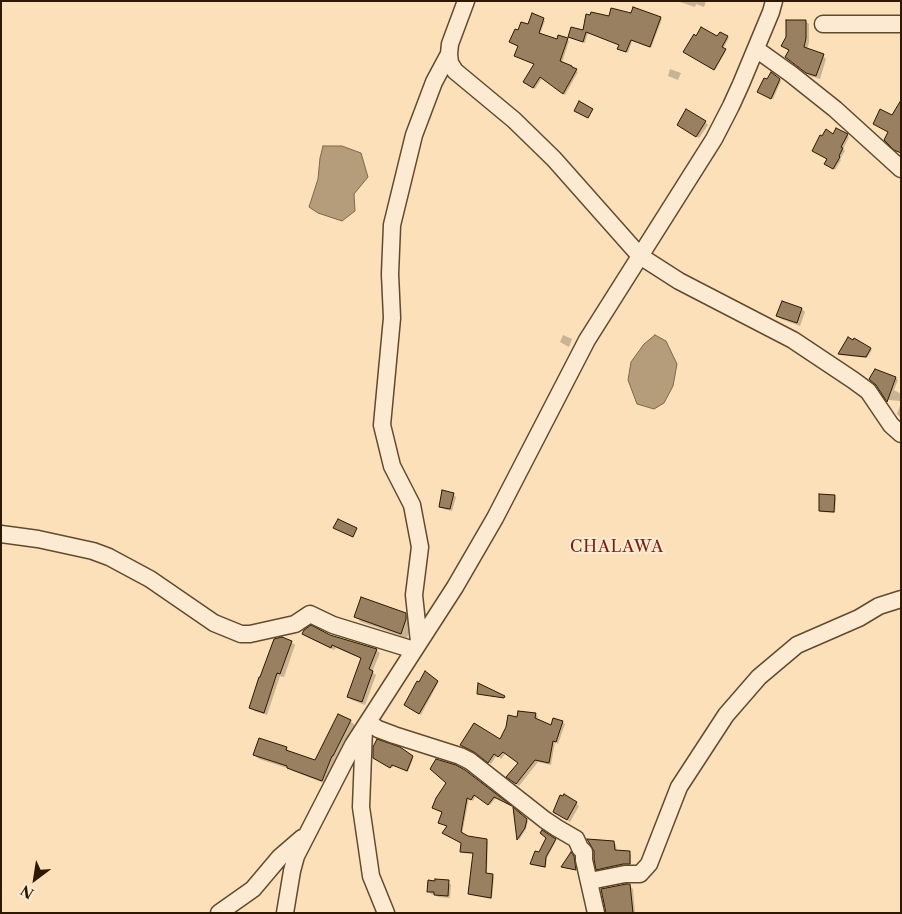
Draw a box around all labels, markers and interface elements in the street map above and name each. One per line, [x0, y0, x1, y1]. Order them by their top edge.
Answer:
district label: CHALAWA [569, 537, 665, 557]
north arrow [10, 854, 60, 904]
text: N [17, 881, 37, 903]

